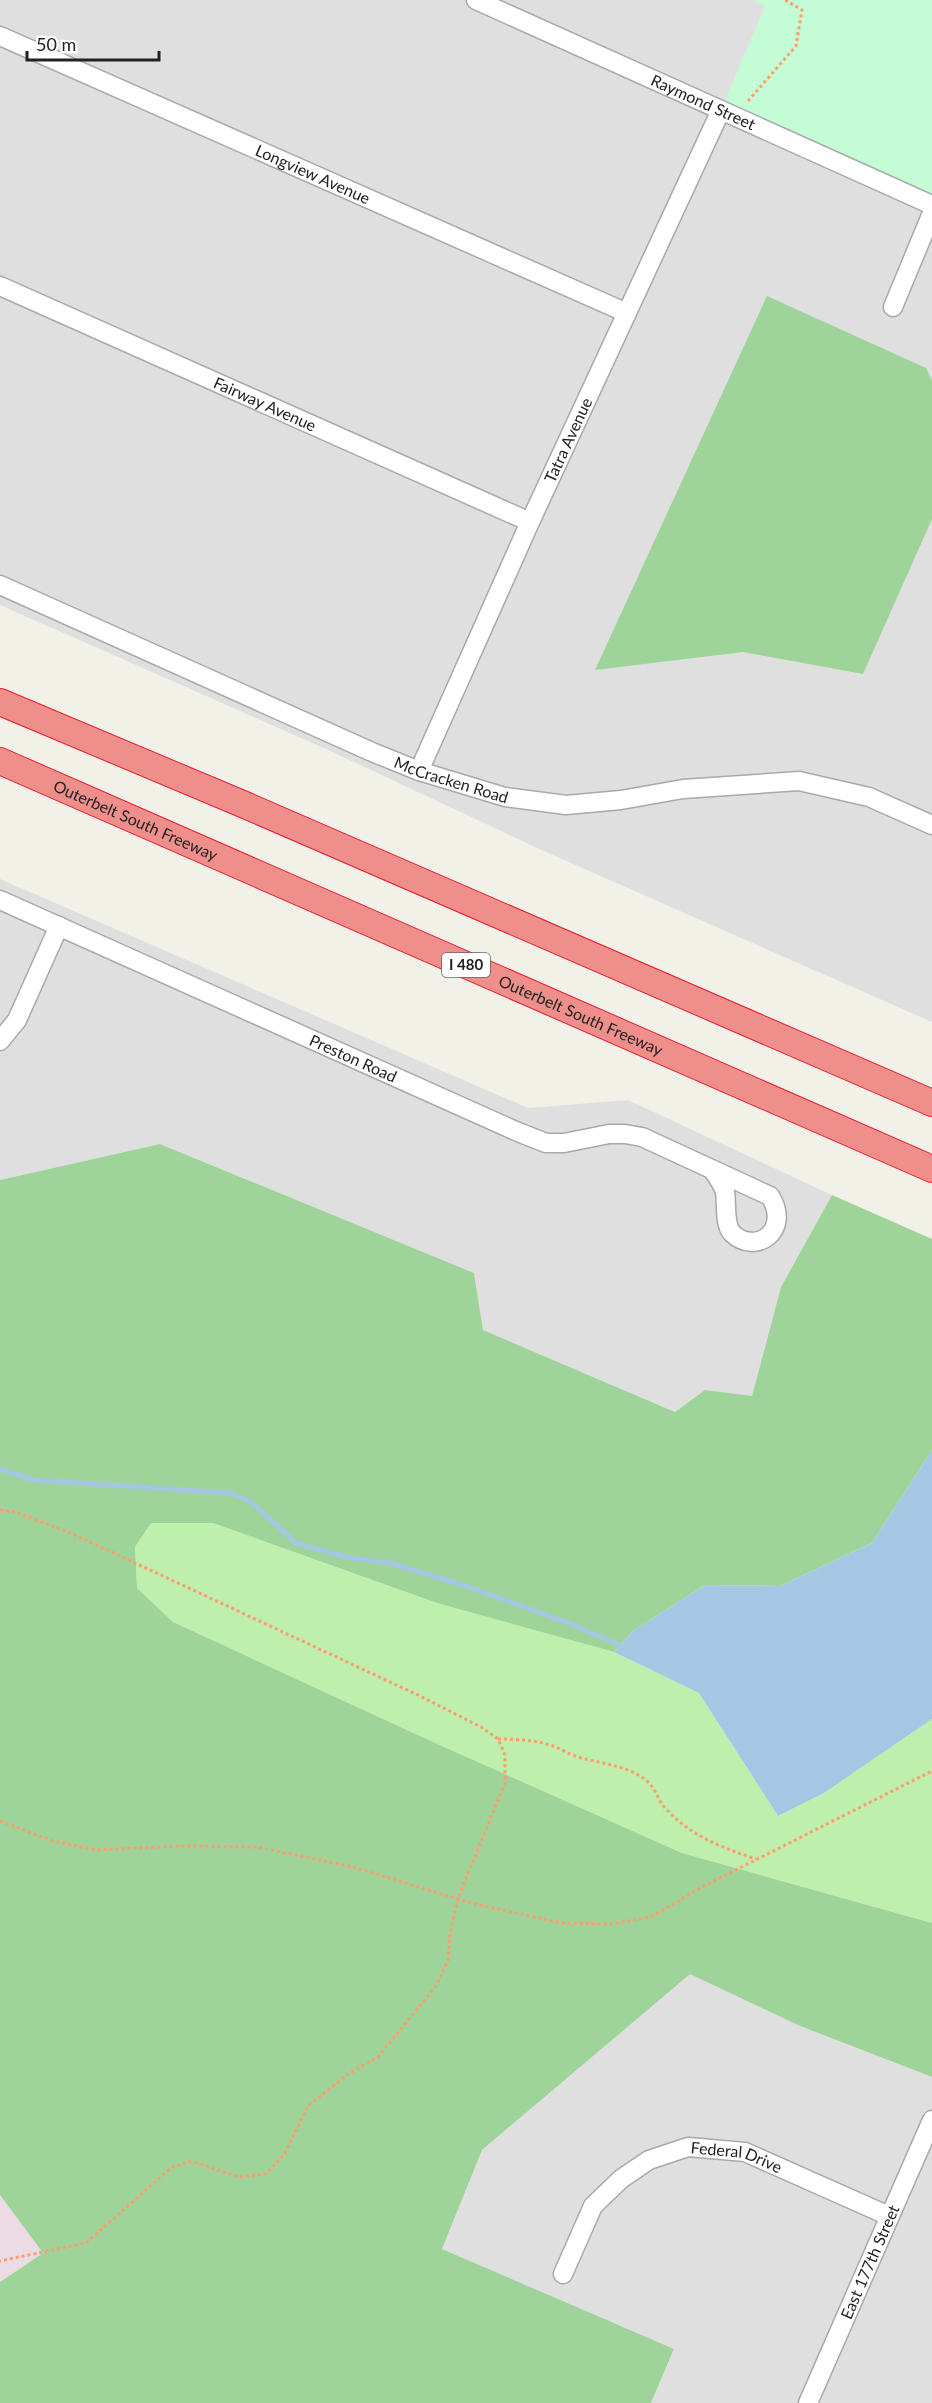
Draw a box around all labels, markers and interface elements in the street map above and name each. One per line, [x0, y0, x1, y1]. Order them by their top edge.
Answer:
scale bar [27, 24, 159, 62]
text: 50 m [36, 33, 76, 55]
street label: Raymond Street [648, 70, 759, 133]
street label: Longview Avenue [253, 140, 373, 207]
street label: Fairway Avenue [211, 372, 319, 435]
street label: Tatra Avenue [540, 394, 595, 485]
street label: McCracken Road [392, 752, 511, 807]
street label: Outerbelt South Freeway [51, 776, 221, 864]
road number: I 480 [442, 953, 490, 977]
street label: Outerbelt South Freeway [496, 971, 667, 1059]
street label: Preston Road [307, 1030, 400, 1086]
street label: Federal Drive [690, 2137, 785, 2176]
street label: East 177th Street [836, 2201, 903, 2322]

